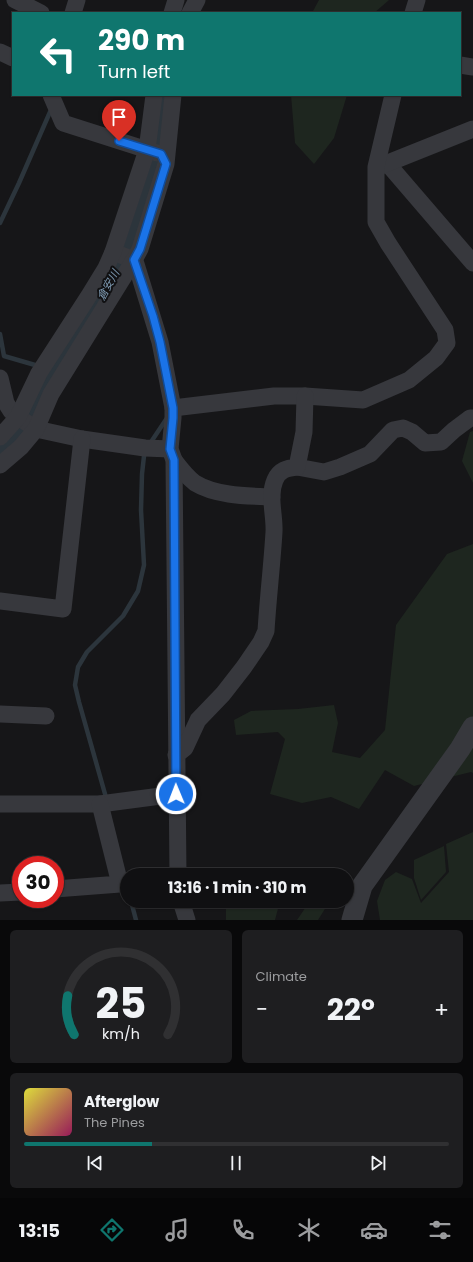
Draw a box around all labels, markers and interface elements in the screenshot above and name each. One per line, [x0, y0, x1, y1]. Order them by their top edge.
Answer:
text: 290 m [98, 21, 185, 60]
icon: left [32, 28, 84, 80]
text: Turn left [98, 59, 170, 84]
pin [102, 100, 136, 141]
icon: arrive [108, 106, 130, 128]
water label: 倉安川 [93, 266, 123, 303]
position arrow [155, 773, 197, 815]
speed limit sign: 30 [12, 856, 64, 908]
text: 13:16 · 1 min · 310 m [168, 877, 306, 898]
text: Climate [256, 967, 307, 986]
text: 25 [95, 973, 146, 1032]
text: 22° [327, 988, 375, 1031]
text: − [256, 994, 268, 1025]
text: + [434, 994, 449, 1025]
text: km/h [102, 1023, 140, 1043]
text: Afterglow [84, 1091, 159, 1112]
text: The Pines [84, 1113, 145, 1132]
icon: previous [84, 1152, 106, 1174]
icon: pause [225, 1152, 247, 1174]
icon: next [367, 1152, 389, 1174]
icon: directions [98, 1216, 126, 1244]
icon: music [163, 1216, 191, 1244]
icon: phone [229, 1216, 257, 1244]
icon: climate [295, 1216, 323, 1244]
icon: car [360, 1216, 388, 1244]
icon: filters [426, 1216, 454, 1244]
text: 13:15 [19, 1218, 60, 1243]

